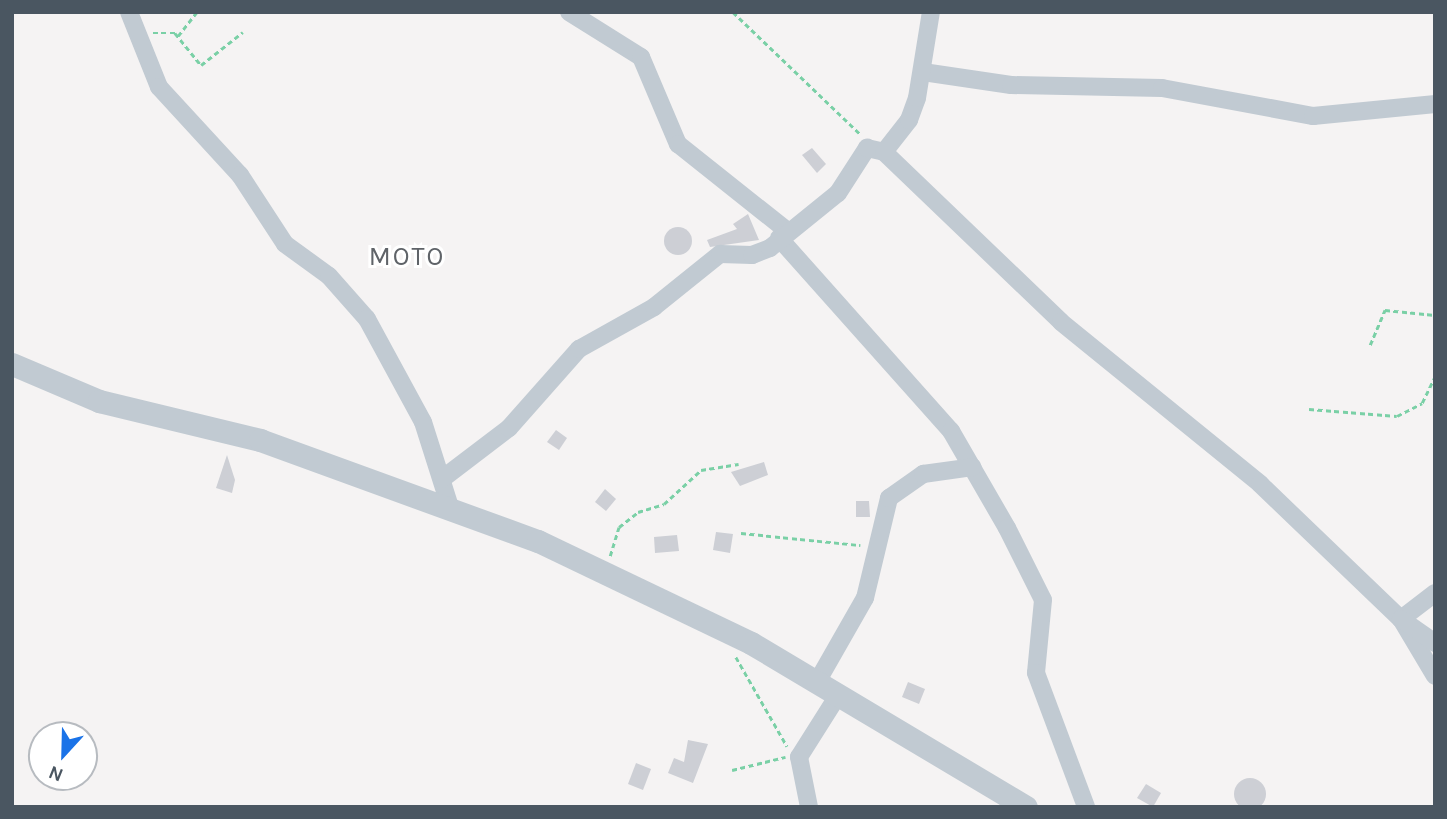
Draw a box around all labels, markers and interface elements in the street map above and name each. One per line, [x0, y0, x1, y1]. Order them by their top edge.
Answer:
district label: MOTO [369, 241, 445, 273]
north arrow [28, 721, 98, 791]
text: N [45, 761, 66, 786]

